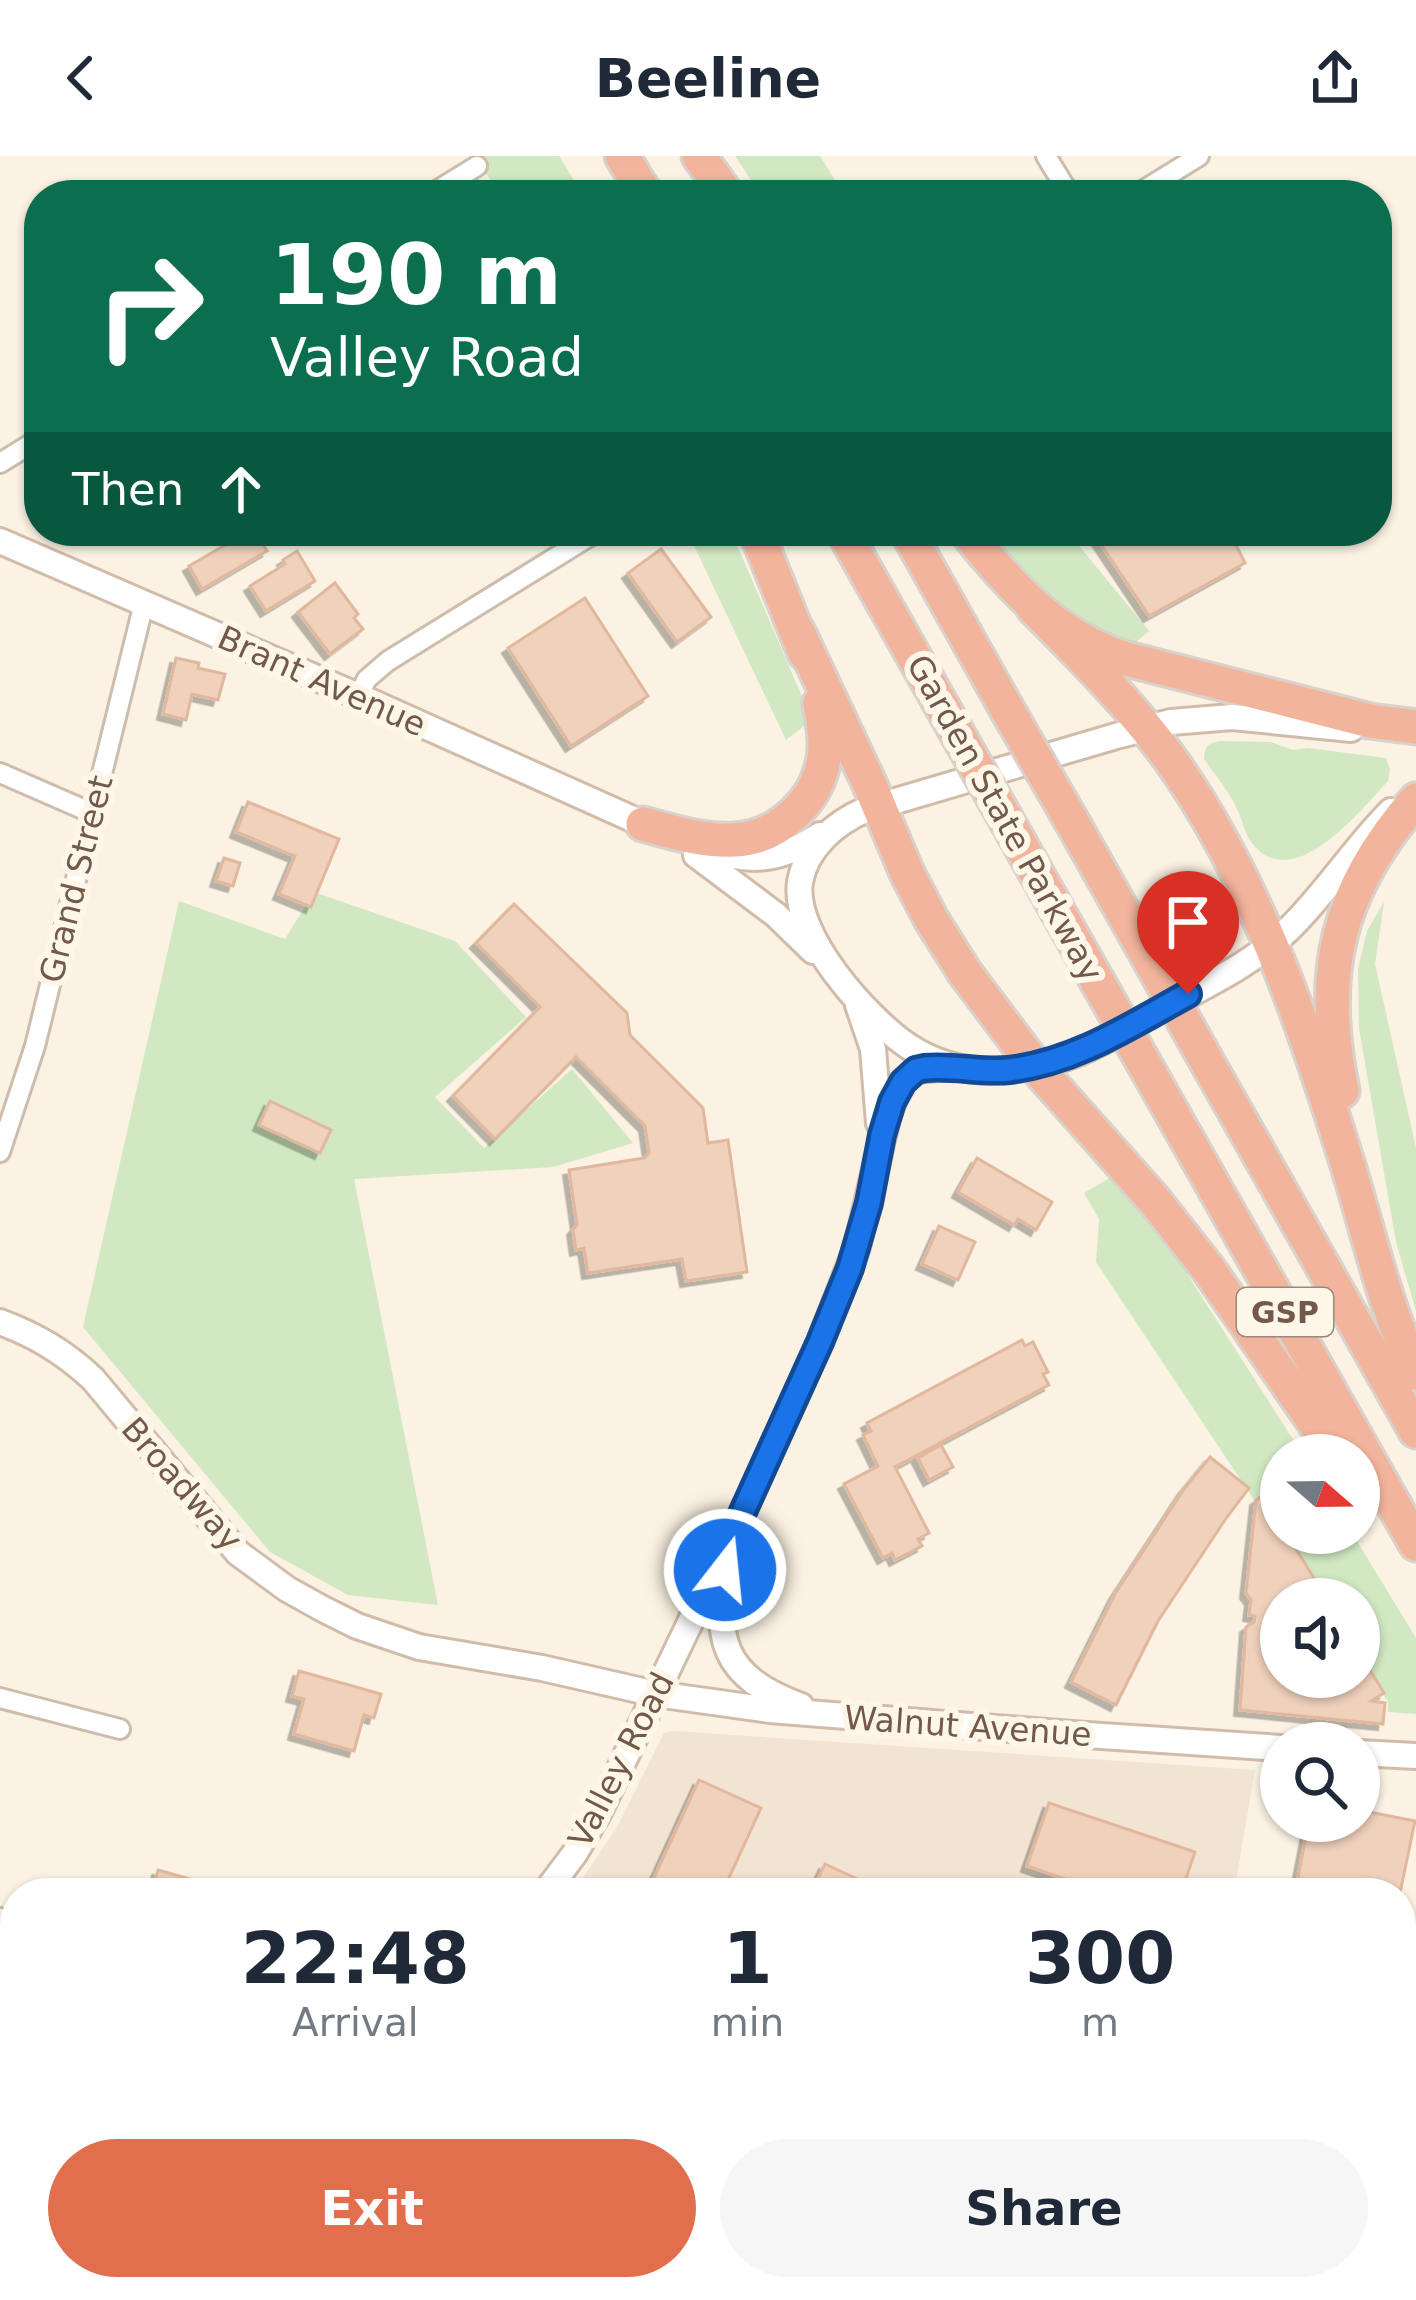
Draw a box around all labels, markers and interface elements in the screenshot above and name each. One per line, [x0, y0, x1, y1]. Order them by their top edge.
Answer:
icon: back [48, 45, 114, 111]
icon: share [1302, 45, 1368, 111]
text: Beeline [595, 47, 821, 110]
text: 190 m [270, 226, 562, 324]
icon: right [72, 228, 228, 384]
text: Valley Road [270, 326, 584, 389]
icon: ahead [208, 456, 274, 522]
text: Then [72, 463, 184, 516]
street label: Brant Avenue [212, 618, 432, 744]
street label: Garden State Parkway [899, 648, 1111, 988]
street label: Grand Street [31, 771, 121, 987]
pin [1137, 871, 1239, 994]
icon: arrive [1155, 889, 1221, 955]
road number: GSP [1237, 1288, 1333, 1336]
street label: Broadway [114, 1409, 250, 1559]
north arrow [1260, 1434, 1380, 1554]
map controls [1260, 1434, 1380, 1842]
position arrow [662, 1507, 788, 1633]
button: sound [1260, 1578, 1380, 1698]
street label: Valley Road [560, 1666, 682, 1854]
street label: Walnut Avenue [843, 1698, 1093, 1754]
button: search [1260, 1722, 1380, 1842]
text: 22:48 [241, 1916, 470, 2000]
text: 1 [722, 1916, 772, 2000]
text: 300 [1025, 1916, 1175, 2000]
text: Arrival [292, 2000, 419, 2045]
text: min [711, 2000, 784, 2045]
text: m [1081, 2000, 1119, 2045]
button: Exit [48, 2139, 696, 2277]
button: Share [720, 2139, 1368, 2277]

